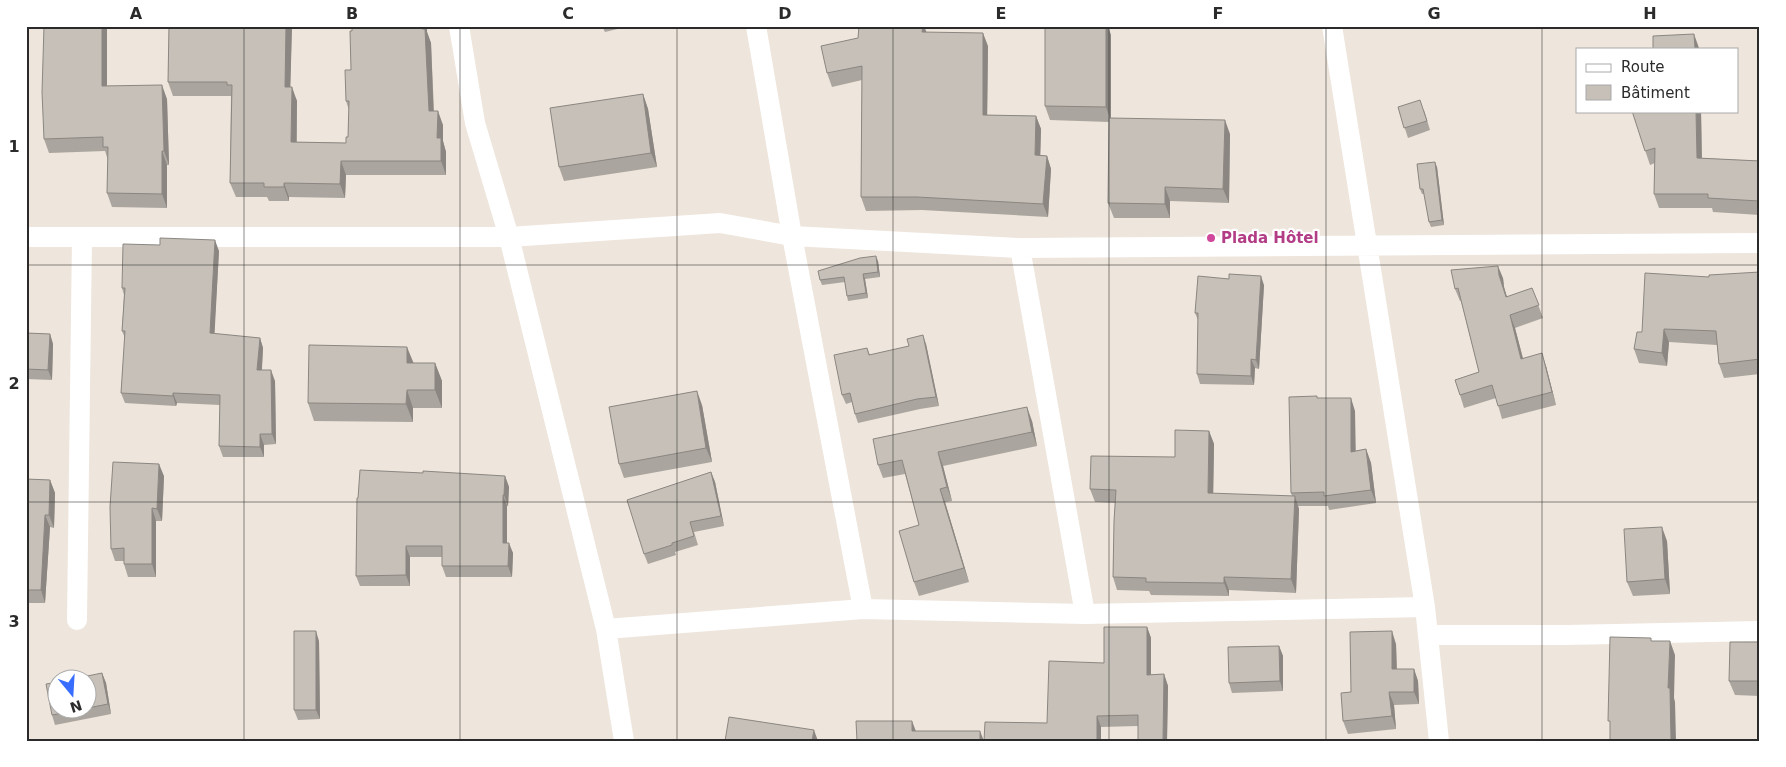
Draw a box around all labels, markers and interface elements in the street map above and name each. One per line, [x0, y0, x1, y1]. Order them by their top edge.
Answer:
text: A [130, 4, 143, 23]
text: B [346, 4, 358, 23]
text: C [562, 4, 574, 23]
text: D [778, 4, 792, 23]
text: E [996, 4, 1006, 23]
text: F [1213, 4, 1223, 23]
text: G [1427, 4, 1441, 23]
text: H [1643, 4, 1657, 23]
legend [1576, 48, 1738, 112]
text: Route [1621, 58, 1665, 76]
text: Bâtiment [1621, 84, 1690, 102]
text: 1 [8, 137, 20, 156]
place label: Plada Hôtel [1221, 229, 1319, 247]
marker: Plada Hôtel [1205, 232, 1217, 244]
text: 2 [8, 374, 20, 393]
text: 3 [8, 612, 20, 631]
north arrow [48, 670, 98, 720]
text: N [68, 697, 84, 716]

